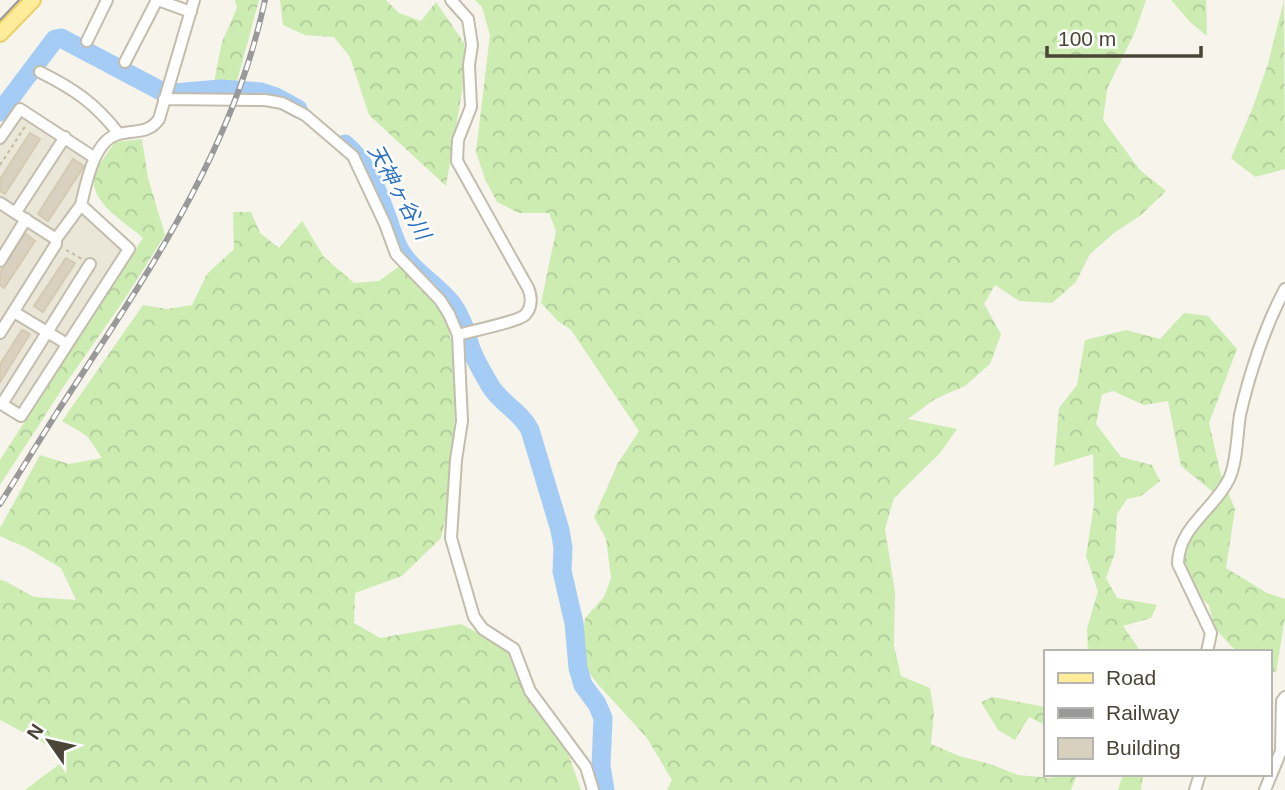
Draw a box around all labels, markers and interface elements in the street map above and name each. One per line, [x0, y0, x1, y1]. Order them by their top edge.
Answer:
scale bar [1047, 14, 1201, 58]
text: 100 m [1058, 27, 1116, 50]
water label: 天神ヶ谷川 [364, 140, 436, 245]
legend [1044, 650, 1271, 776]
text: Road [1106, 666, 1156, 689]
text: Railway [1106, 701, 1180, 724]
north arrow [14, 706, 84, 776]
text: N [23, 720, 48, 743]
text: Building [1106, 736, 1181, 759]

